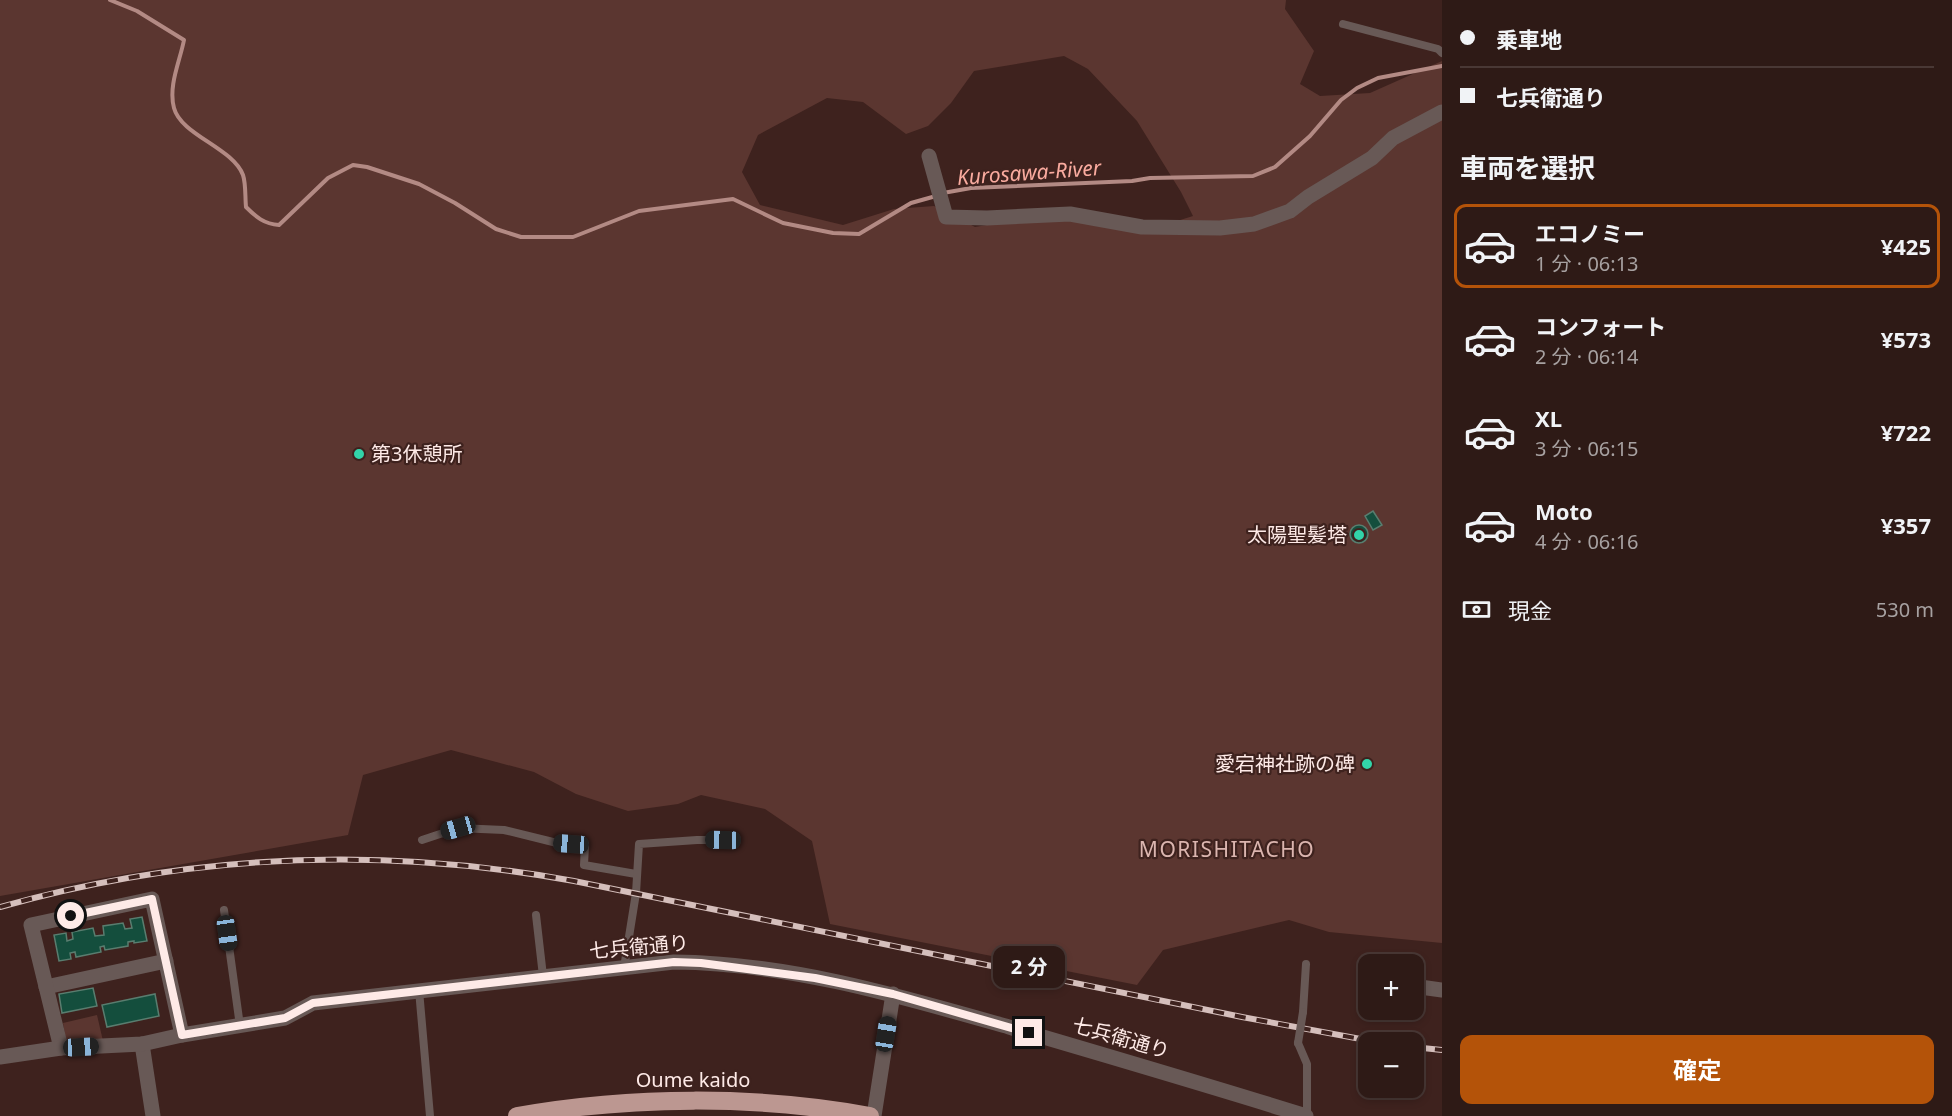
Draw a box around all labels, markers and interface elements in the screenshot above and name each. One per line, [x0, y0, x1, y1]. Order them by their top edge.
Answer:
text: 乗車地 [1496, 24, 1562, 54]
text: 七兵衛通り [1496, 82, 1606, 112]
text: 車両を選択 [1460, 149, 1595, 186]
water label: Kurosawa-River [956, 153, 1104, 191]
text: エコノミー [1535, 218, 1645, 248]
icon: car [1463, 219, 1517, 273]
text: ¥425 [1881, 231, 1931, 261]
text: 1 分 · 06:13 [1535, 250, 1639, 277]
text: コンフォート [1535, 311, 1666, 341]
icon: car [1463, 312, 1517, 366]
text: ¥573 [1881, 324, 1931, 354]
text: 2 分 · 06:14 [1535, 343, 1639, 370]
text: XL [1535, 403, 1562, 433]
icon: car [1463, 405, 1517, 459]
text: ¥722 [1881, 417, 1931, 447]
text: 3 分 · 06:15 [1535, 435, 1639, 462]
place label: 第3休憩所 [371, 440, 462, 467]
marker: 第3休憩所 [352, 447, 366, 461]
text: Moto [1535, 496, 1593, 526]
icon: car [1463, 498, 1517, 552]
text: ¥357 [1881, 510, 1931, 540]
place label: 太陽聖髪塔 [1247, 521, 1347, 548]
marker: 太陽聖髪塔 [1352, 528, 1366, 542]
text: 4 分 · 06:16 [1535, 528, 1639, 555]
icon: cash [1460, 593, 1493, 626]
text: 現金 [1508, 595, 1552, 625]
text: 530 m [1876, 596, 1934, 623]
place label: 愛宕神社跡の碑 [1215, 750, 1355, 777]
marker: 愛宕神社跡の碑 [1360, 757, 1374, 771]
car [438, 814, 478, 842]
car [705, 831, 741, 849]
car [552, 834, 590, 854]
district label: MORISHITACHO [1139, 835, 1315, 863]
route start [57, 902, 84, 929]
car [216, 914, 238, 952]
street label: 七兵衛通り [588, 929, 690, 964]
callout: 2 分 [993, 946, 1065, 988]
text: 2 分 [1011, 953, 1047, 980]
map controls [1358, 954, 1424, 1098]
button: + [1358, 954, 1424, 1020]
street label: 七兵衛通り [1069, 1011, 1173, 1064]
car [874, 1015, 898, 1053]
route end [1015, 1019, 1042, 1046]
button: − [1358, 1032, 1424, 1098]
button: 確定 [1460, 1035, 1934, 1104]
car [63, 1037, 99, 1057]
street label: Oume kaido [636, 1066, 750, 1093]

